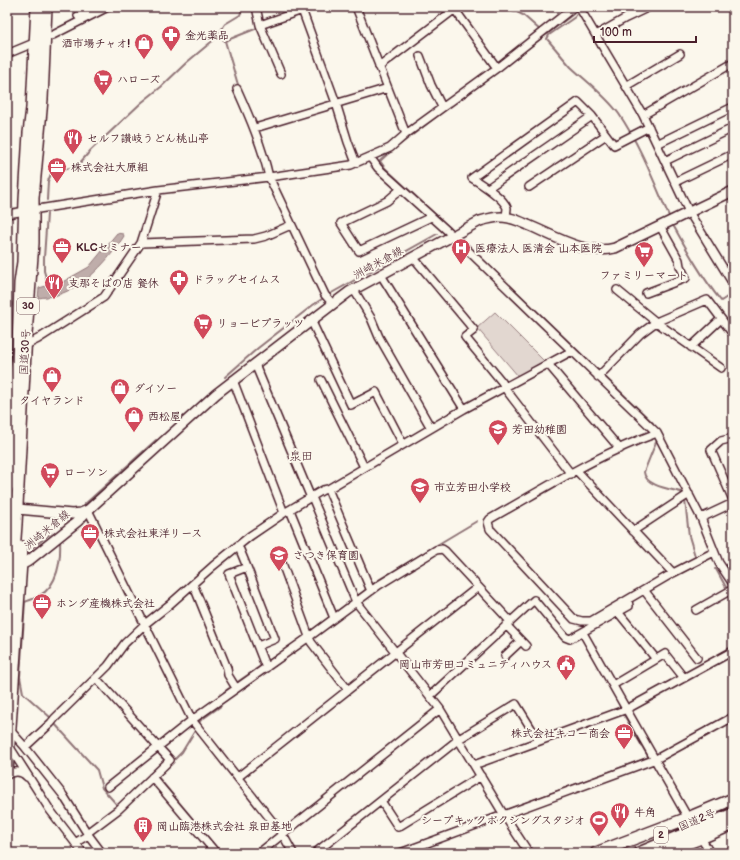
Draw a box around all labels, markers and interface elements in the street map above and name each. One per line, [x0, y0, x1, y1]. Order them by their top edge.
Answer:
scale bar [594, 18, 696, 44]
pharmacy icon: 金光薬品 [160, 24, 182, 52]
text: 100 m [600, 25, 632, 40]
place label: 金光薬品 [185, 29, 229, 42]
shop icon: 酒市場チャオ! [133, 32, 155, 60]
place label: 酒市場チャオ! [62, 37, 130, 50]
supermarket icon: ハローズ [92, 68, 114, 96]
place label: ハローズ [117, 73, 160, 86]
restaurant icon: セルフ讃岐うどん桃山亭 [62, 127, 84, 155]
place label: セルフ讃岐うどん桃山亭 [87, 132, 209, 145]
office icon: 株式会社大原組 [46, 156, 68, 184]
place label: 株式会社大原組 [71, 161, 148, 174]
office icon: KLCセミナー [51, 236, 73, 264]
hospital icon: 医療法人 医清会 山本医院 [450, 237, 472, 265]
supermarket icon: ファミリーマート [633, 240, 655, 268]
place label: KLCセミナー [76, 241, 141, 254]
place label: 医療法人 医清会 山本医院 [475, 242, 602, 255]
street label: 洲崎米倉線 [351, 244, 405, 282]
pharmacy icon: ドラッグセイムス [168, 268, 190, 296]
place label: ファミリーマート [600, 269, 688, 282]
restaurant icon: 支那そばの店 餐休 [43, 272, 65, 300]
place label: ドラッグセイムス [193, 273, 281, 286]
place label: 支那そばの店 餐休 [68, 277, 159, 290]
road number: 30 [17, 298, 39, 314]
supermarket icon: リョービプラッツ [192, 312, 214, 340]
place label: リョービプラッツ [217, 317, 304, 330]
street label: 国道30号 [17, 329, 33, 375]
shop icon: タイヤランド [41, 365, 63, 393]
shop icon: ダイソー [109, 377, 131, 405]
place label: ダイソー [134, 382, 177, 395]
place label: タイヤランド [19, 394, 85, 407]
shop icon: 西松屋 [123, 405, 145, 433]
place label: 西松屋 [148, 410, 181, 423]
school or university icon: 芳田幼稚園 [487, 418, 509, 446]
place label: 芳田幼稚園 [512, 423, 567, 436]
district label: 泉田 [289, 449, 313, 464]
supermarket icon: ローソン [39, 461, 61, 489]
place label: ローソン [64, 466, 108, 479]
school or university icon: 市立芳田小学校 [409, 476, 431, 504]
place label: 市立芳田小学校 [434, 481, 511, 494]
street label: 洲崎米倉線 [22, 507, 72, 553]
office icon: 株式会社東洋リース [79, 522, 101, 550]
place label: 株式会社東洋リース [104, 527, 202, 540]
school or university icon: さつき保育園 [268, 544, 290, 572]
place label: さつき保育園 [293, 549, 359, 562]
office icon: ホンダ産機株式会社 [31, 592, 53, 620]
place label: ホンダ産機株式会社 [56, 597, 155, 610]
public building icon: 岡山市芳田コミュニティハウス [555, 653, 577, 681]
place label: 岡山市芳田コミュニティハウス [399, 658, 552, 671]
office icon: 株式会社キコー商会 [613, 722, 635, 750]
place label: 株式会社キコー商会 [511, 727, 610, 740]
restaurant icon: 牛角 [609, 801, 631, 829]
place label: 牛角 [634, 806, 656, 819]
street label: 国道2号 [676, 806, 718, 834]
sports icon: シープキックボクシングスタジオ [588, 809, 610, 837]
place label: シープキックボクシングスタジオ [421, 814, 585, 827]
building icon: 岡山臨港株式会社 泉田基地 [132, 815, 154, 843]
place label: 岡山臨港株式会社 泉田基地 [157, 820, 292, 833]
road number: 2 [654, 827, 668, 843]

